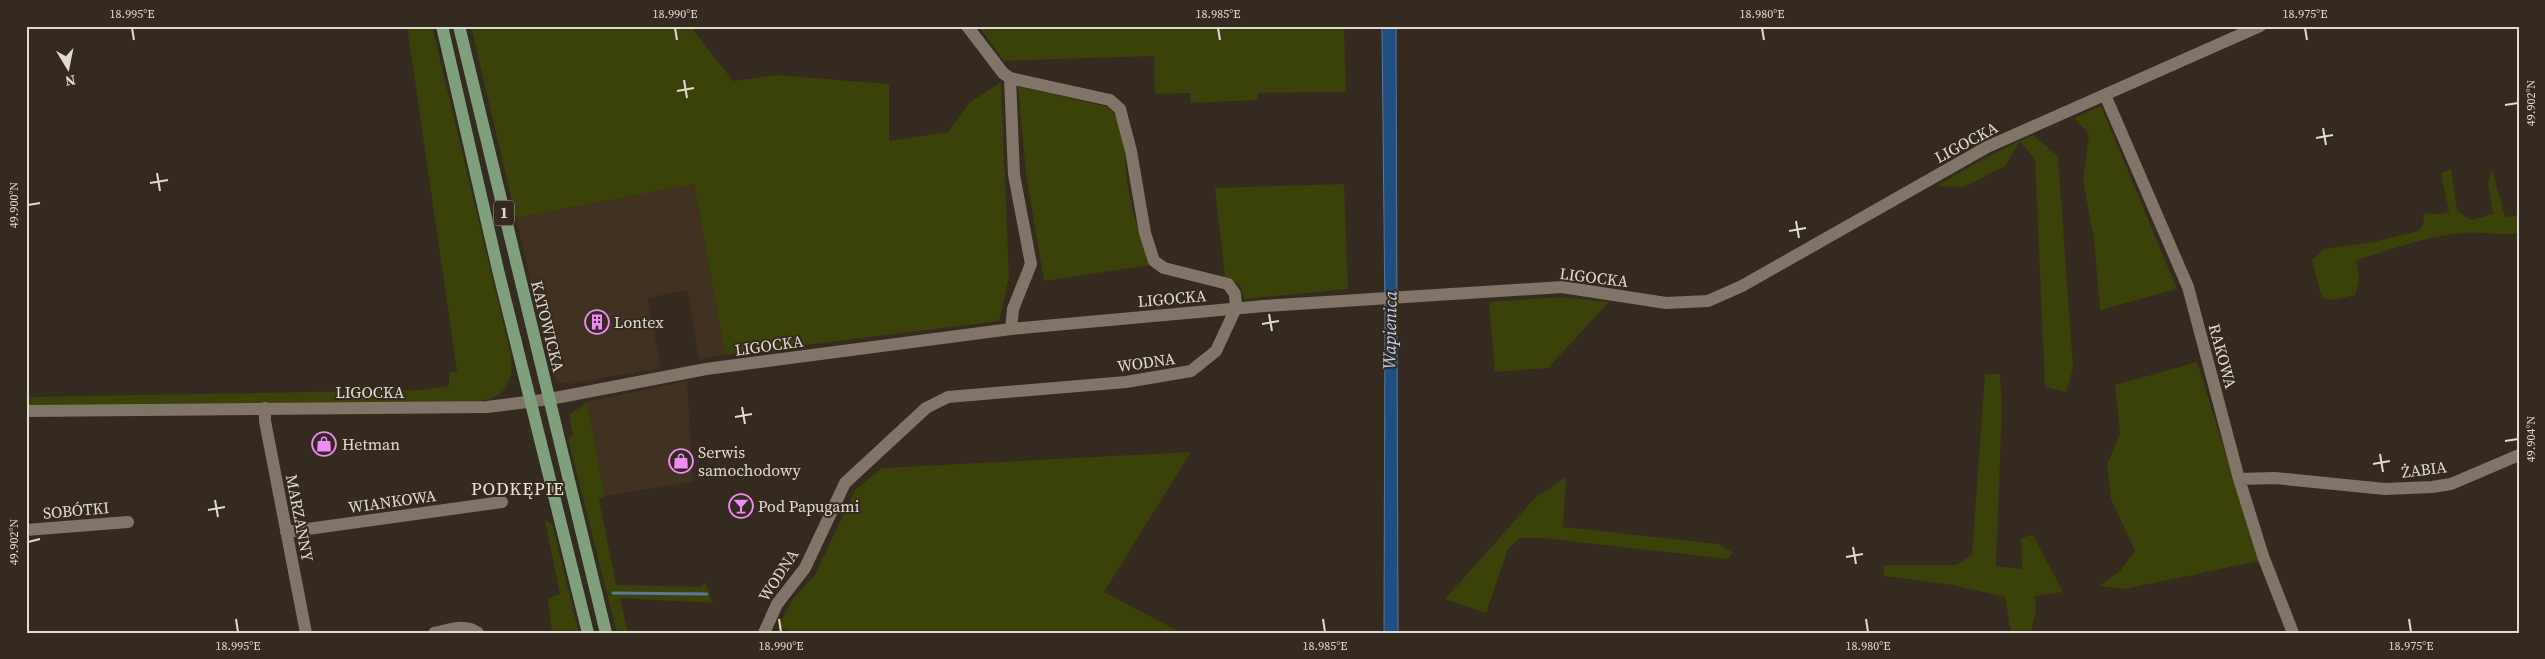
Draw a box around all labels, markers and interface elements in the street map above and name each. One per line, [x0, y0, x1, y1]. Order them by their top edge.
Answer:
text: 18.995°E [110, 6, 154, 22]
text: 18.990°E [653, 6, 697, 22]
text: 18.985°E [1196, 6, 1240, 22]
text: 18.980°E [1740, 6, 1784, 22]
text: 18.975°E [2283, 6, 2327, 22]
north arrow [42, 42, 92, 92]
text: N [63, 70, 77, 92]
text: 49.902°N [2523, 80, 2539, 126]
street label: LIGOCKA [1930, 116, 2002, 168]
text: 49.900°N [6, 182, 22, 228]
road number: 1 [494, 200, 514, 226]
street label: LIGOCKA [1558, 262, 1630, 292]
street label: KATOWICKA [526, 278, 570, 374]
street label: LIGOCKA [1137, 284, 1208, 312]
water label: Wapienica [1376, 290, 1403, 369]
building icon: Lontex [584, 309, 610, 335]
place label: Lontex [614, 311, 664, 333]
street label: RAKOWA [2204, 321, 2242, 391]
street label: LIGOCKA [733, 329, 805, 361]
street label: WODNA [1116, 347, 1177, 377]
street label: LIGOCKA [336, 381, 405, 403]
text: 49.904°N [2523, 416, 2539, 462]
shop icon: Hetman [311, 431, 337, 457]
place label: Hetman [342, 433, 400, 455]
place label: Serwis samochodowy [698, 441, 801, 481]
shop icon: Serwis samochodowy [668, 448, 694, 474]
street label: ŻABIA [2400, 455, 2448, 483]
street label: MARZANNY [281, 473, 319, 563]
district label: PODKĘPIE [471, 476, 565, 501]
street label: WIANKOWA [347, 484, 438, 518]
bar icon: Pod Papugami [728, 493, 754, 519]
place label: Pod Papugami [758, 495, 860, 517]
street label: SOBÓTKI [42, 496, 110, 524]
text: 49.902°N [6, 519, 22, 565]
street label: WODNA [753, 544, 803, 606]
text: 18.995°E [216, 638, 260, 654]
text: 18.990°E [759, 638, 803, 654]
text: 18.985°E [1303, 638, 1347, 654]
text: 18.980°E [1846, 638, 1890, 654]
text: 18.975°E [2389, 638, 2433, 654]

